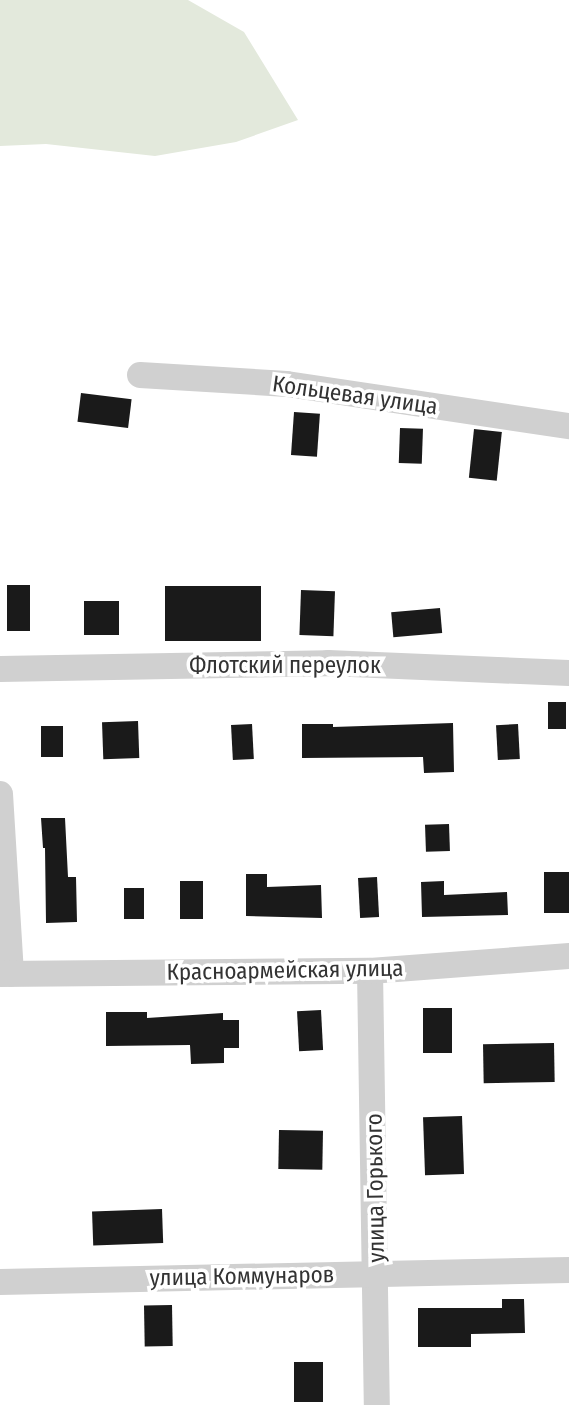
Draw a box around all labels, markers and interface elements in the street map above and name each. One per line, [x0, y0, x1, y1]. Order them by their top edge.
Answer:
street label: Кольцевая улица [271, 370, 439, 420]
street label: Флотский переулок [189, 651, 381, 679]
street label: Красноармейская улица [166, 954, 404, 986]
street label: улица Горького [360, 1113, 390, 1263]
street label: улица Коммунаров [149, 1261, 335, 1291]

